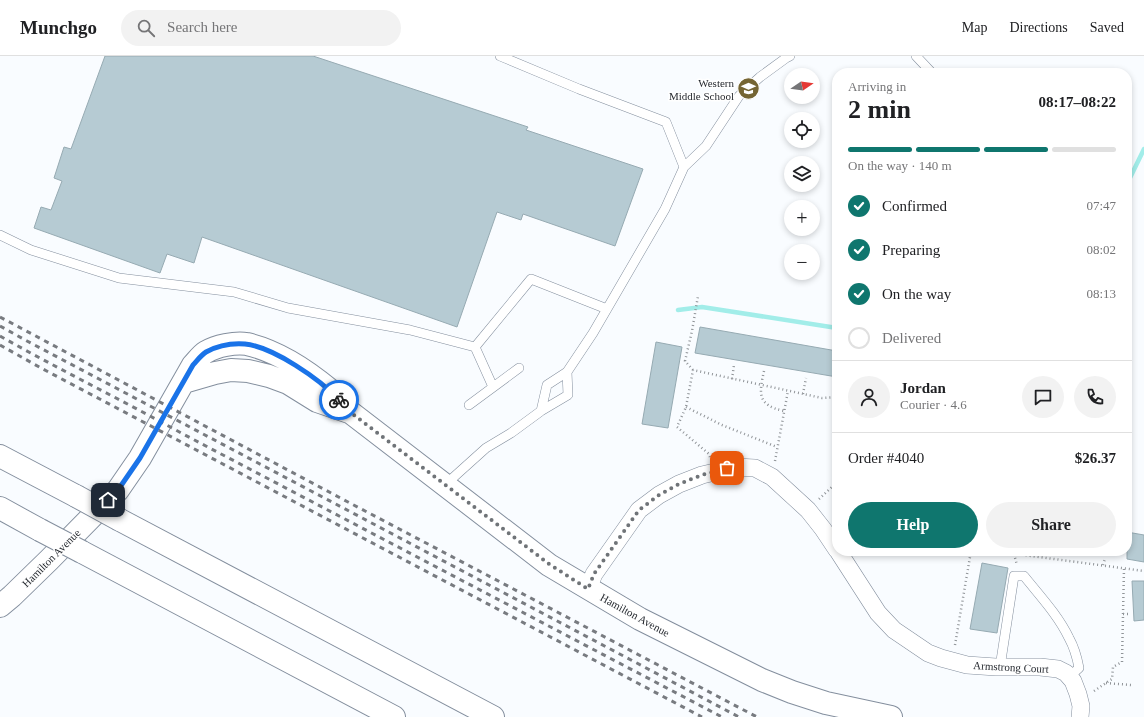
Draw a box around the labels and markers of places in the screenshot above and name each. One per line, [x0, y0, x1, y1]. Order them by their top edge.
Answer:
school or university icon: Western Middle School [736, 76, 762, 102]
place label: Western Middle School [669, 77, 734, 102]
pin [710, 451, 744, 485]
pin [91, 483, 125, 517]

